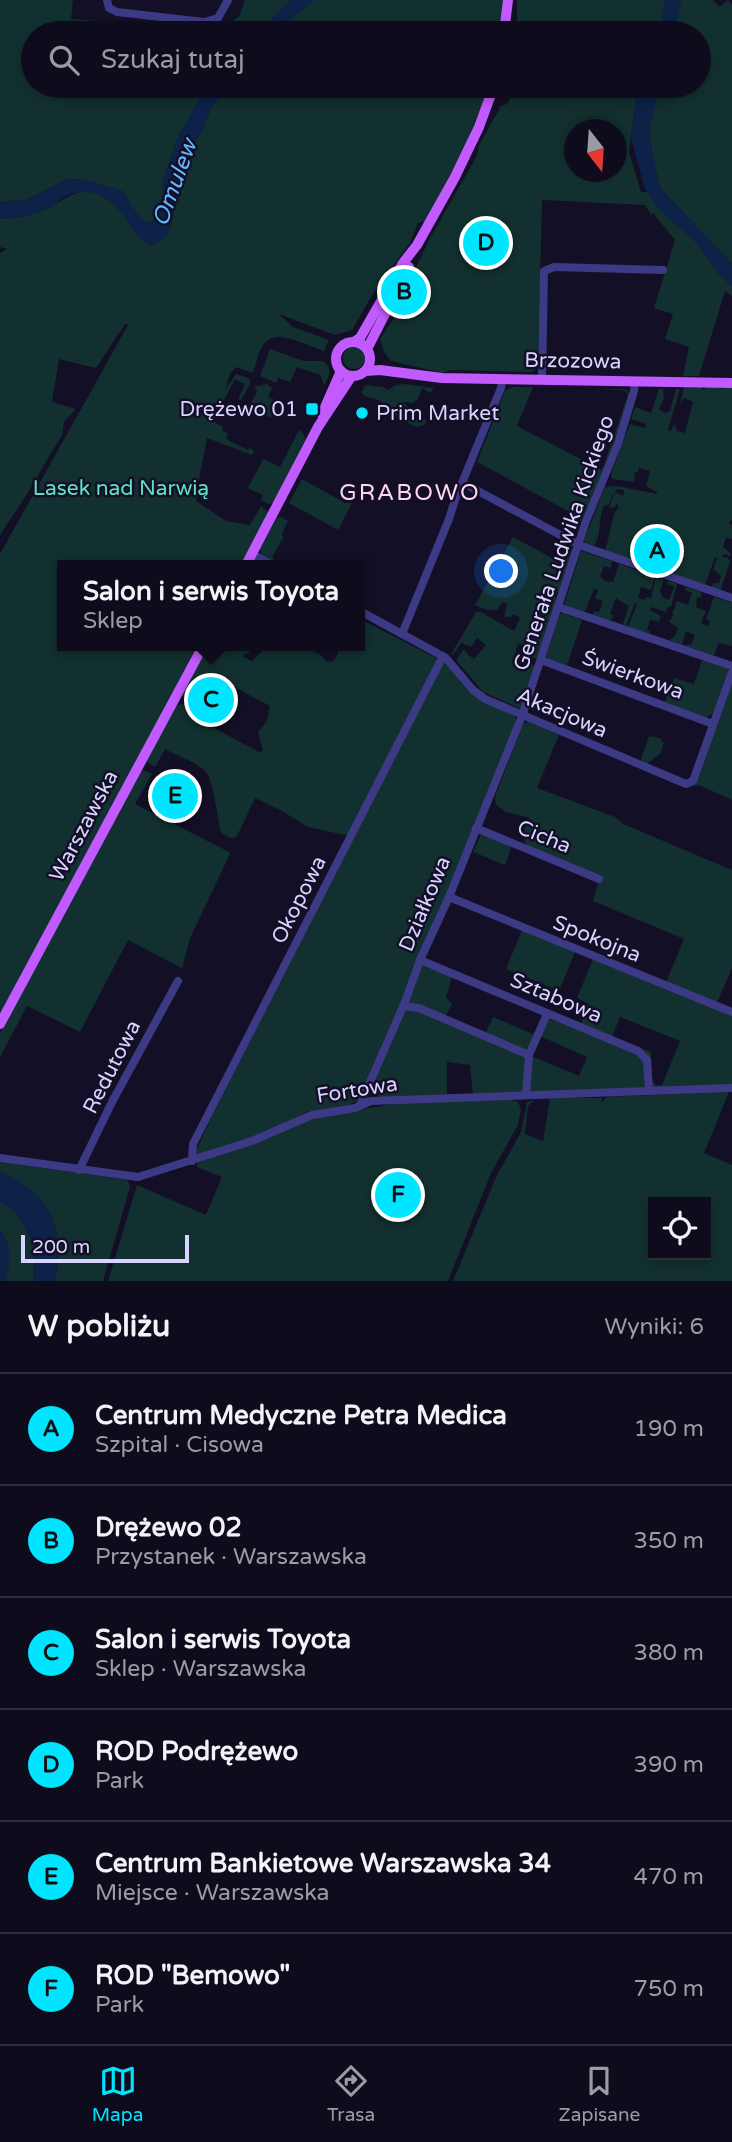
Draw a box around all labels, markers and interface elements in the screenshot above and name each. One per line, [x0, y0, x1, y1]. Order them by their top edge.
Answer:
search box [21, 21, 711, 98]
icon: search [45, 41, 83, 79]
text: Szukaj tutaj [101, 44, 245, 75]
north arrow [564, 119, 627, 182]
water label: Omulew [146, 133, 205, 230]
pin: D [463, 217, 509, 269]
pin: B [381, 266, 427, 318]
street label: Brzozowa [524, 348, 622, 374]
place label: Drężewo 01 [179, 397, 298, 422]
marker: Drężewo 01 [304, 401, 320, 417]
place label: Prim Market [376, 401, 499, 426]
marker: Prim Market [354, 405, 370, 421]
street label: Generała Ludwika Kickiego [508, 412, 620, 674]
park label: Lasek nad Narwią [33, 476, 209, 501]
district label: GRABOWO [339, 479, 481, 507]
pin: A [634, 525, 680, 577]
your location [484, 554, 518, 588]
popup [57, 560, 365, 651]
text: Salon i serwis Toyota [83, 576, 339, 607]
text: Sklep [83, 607, 143, 635]
street label: Świerkowa [579, 645, 687, 705]
pin: C [188, 674, 234, 726]
street label: Akacjowa [513, 683, 611, 743]
street label: Warszawska [44, 766, 124, 886]
pin: E [152, 770, 198, 822]
street label: Cicha [514, 815, 574, 859]
street label: Okopowa [266, 852, 332, 948]
street label: Działkowa [394, 853, 456, 955]
street label: Spokojna [549, 910, 645, 968]
street label: Sztabowa [506, 967, 606, 1029]
street label: Redutowa [78, 1016, 146, 1118]
street label: Fortowa [315, 1071, 399, 1109]
pin: F [375, 1169, 421, 1221]
map controls [648, 1197, 711, 1260]
button: locate [648, 1197, 711, 1260]
scale bar [21, 1232, 189, 1264]
text: 200 m [32, 1236, 90, 1258]
text: W pobliżu [28, 1308, 170, 1345]
text: Wyniki: 6 [604, 1313, 704, 1341]
text: Centrum Medyczne Petra Medica [95, 1400, 507, 1431]
text: A [42, 1415, 60, 1443]
text: 190 m [634, 1415, 704, 1443]
text: Szpital · Cisowa [95, 1431, 264, 1459]
text: Drężewo 02 [95, 1512, 242, 1543]
text: B [43, 1527, 59, 1555]
text: 350 m [634, 1527, 704, 1555]
text: Przystanek · Warszawska [95, 1543, 367, 1571]
text: Salon i serwis Toyota [95, 1624, 351, 1655]
text: C [43, 1639, 59, 1667]
text: 380 m [634, 1639, 704, 1667]
text: Sklep · Warszawska [95, 1655, 307, 1683]
text: ROD Podrężewo [95, 1736, 298, 1767]
text: D [42, 1751, 60, 1779]
text: 390 m [634, 1751, 704, 1779]
text: Park [95, 1767, 144, 1795]
text: Centrum Bankietowe Warszawska 34 [95, 1848, 551, 1879]
text: E [44, 1863, 58, 1891]
text: 470 m [634, 1863, 704, 1891]
text: Miejsce · Warszawska [95, 1879, 330, 1907]
text: ROD "Bemowo" [95, 1960, 290, 1991]
text: F [44, 1975, 58, 2003]
text: 750 m [634, 1975, 704, 2003]
text: Park [95, 1991, 144, 2019]
tab: Mapa [92, 2062, 143, 2126]
tab: Trasa [327, 2062, 375, 2126]
tab: Zapisane [559, 2062, 640, 2126]

